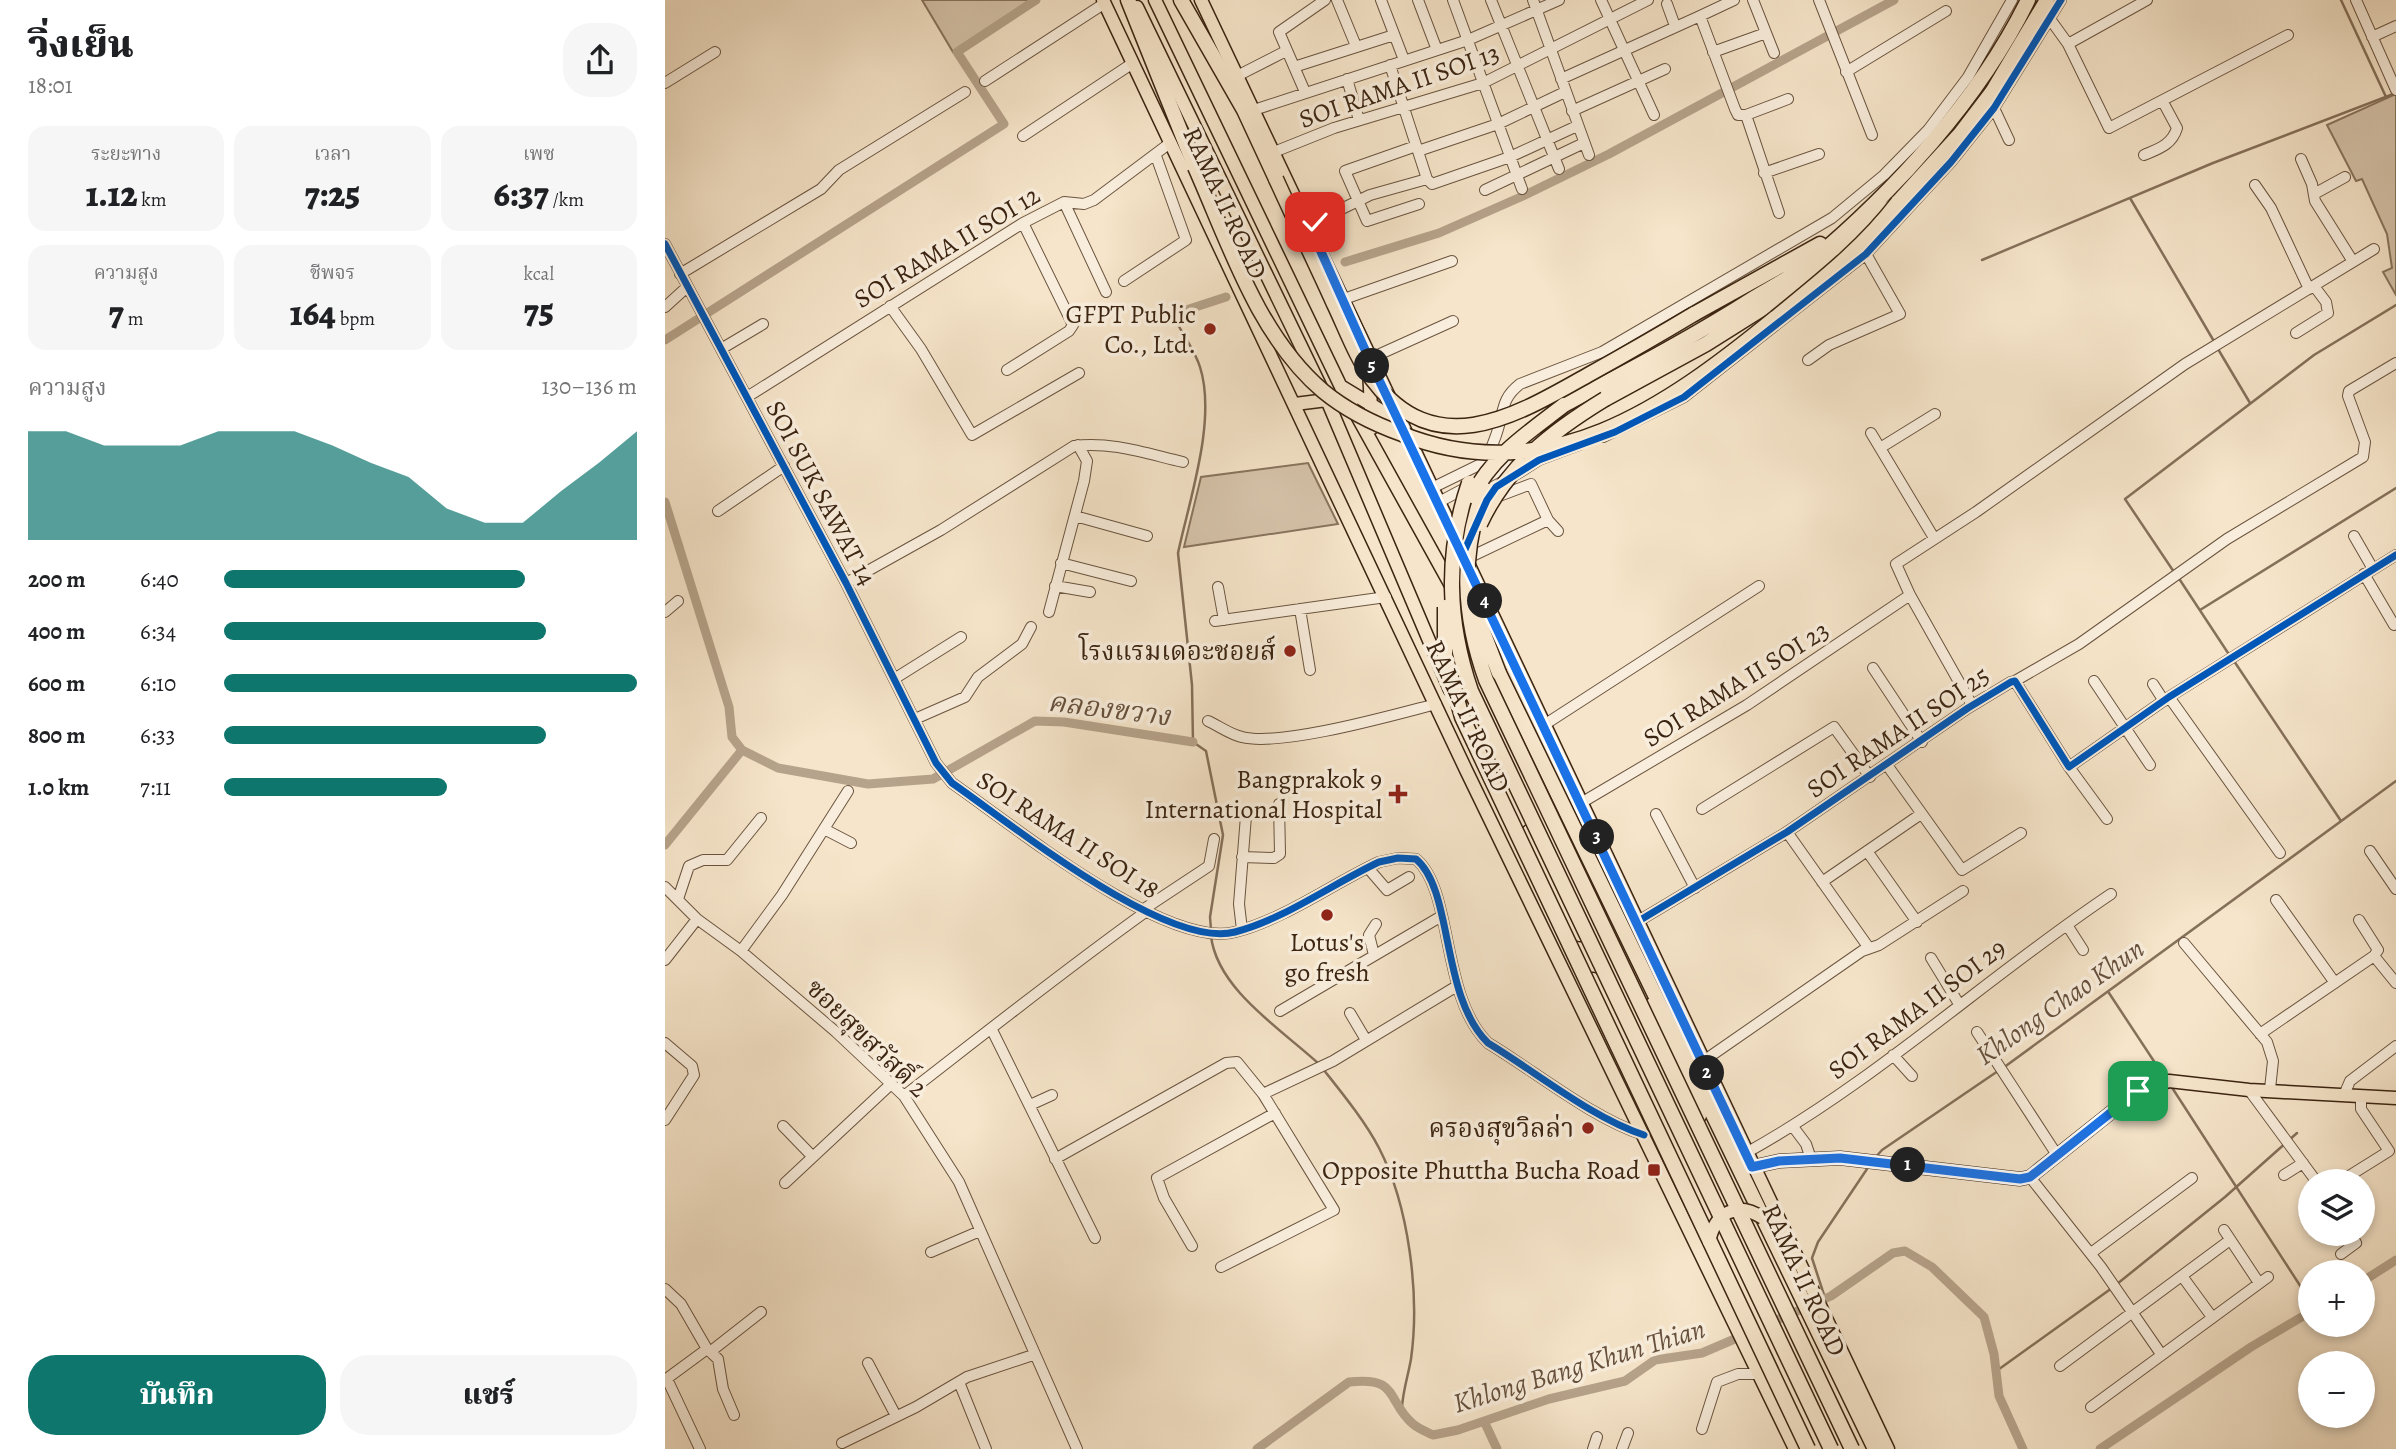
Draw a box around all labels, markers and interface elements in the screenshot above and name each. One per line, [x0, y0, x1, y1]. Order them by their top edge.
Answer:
text: วิ่งเย็น [28, 18, 134, 70]
button: share [563, 23, 637, 97]
street label: SOI RAMA II SOI 13 [1294, 35, 1504, 137]
text: 18:01 [28, 70, 73, 101]
street label: RAMA II ROAD [1174, 121, 1276, 285]
text: ระยะทาง [91, 141, 161, 167]
text: เวลา [314, 141, 351, 167]
text: เพซ [523, 141, 555, 167]
text: 1.12 [86, 170, 138, 218]
text: 7:25 [305, 170, 360, 218]
text: 6:37 [494, 170, 549, 218]
street label: SOI RAMA II SOI 12 [847, 178, 1047, 316]
text: km [138, 187, 167, 213]
text: /km [549, 187, 584, 213]
pin [1285, 192, 1345, 252]
icon: check [1296, 203, 1334, 241]
text: ความสูง [94, 260, 159, 286]
text: ชีพจร [310, 260, 355, 286]
text: kcal [524, 261, 554, 287]
text: 75 [524, 287, 554, 335]
text: 7 [109, 289, 124, 337]
text: 164 [290, 289, 336, 337]
place label: GFPT Public Co., Ltd. [1065, 297, 1196, 362]
text: m [124, 306, 143, 332]
text: bpm [336, 306, 375, 332]
marker: GFPT Public Co., Ltd. [1202, 321, 1218, 337]
pin: 5 [1355, 348, 1389, 384]
text: 5 [1367, 352, 1376, 378]
text: 130–136 m [542, 371, 637, 402]
text: ความสูง [28, 372, 106, 403]
street label: SOI SUK SAWAT 14 [757, 394, 885, 592]
text: 200 m [28, 564, 86, 595]
text: 6:40 [140, 564, 179, 595]
pin: 4 [1467, 584, 1503, 618]
text: 4 [1480, 587, 1489, 613]
street label: SOI RAMA II SOI 23 [1636, 613, 1836, 755]
text: 400 m [28, 616, 85, 647]
text: 6:34 [140, 616, 176, 647]
place label: โรงแรมเดอะชอยส์ [1078, 633, 1276, 669]
street label: RAMA II ROAD [1417, 634, 1519, 798]
marker: โรงแรมเดอะชอยส์ [1282, 643, 1298, 659]
street label: SOI RAMA II SOI 25 [1800, 658, 1996, 806]
text: 600 m [28, 668, 85, 699]
text: 6:10 [140, 668, 176, 699]
water label: คลองขวาง [1046, 683, 1173, 735]
text: 800 m [28, 720, 85, 751]
text: 6:33 [140, 720, 175, 751]
place label: Bangprakok 9 International Hospital [1145, 762, 1382, 827]
street label: SOI RAMA II SOI 18 [970, 763, 1166, 907]
text: 1.0 km [28, 772, 89, 803]
text: 7:11 [140, 772, 171, 803]
marker: Bangprakok 9 International Hospital [1388, 784, 1408, 804]
pin: 3 [1579, 820, 1615, 854]
text: 3 [1592, 823, 1601, 849]
marker: Lotus's go fresh [1319, 907, 1335, 923]
place label: Lotus's go fresh [1284, 925, 1370, 990]
water label: Khlong Chao Khun [1968, 930, 2152, 1074]
street label: SOI RAMA II SOI 29 [1821, 931, 2013, 1087]
street label: ซอยสุขสวัสดิ์ 2 [799, 970, 936, 1105]
pin: 2 [1689, 1056, 1725, 1090]
text: 2 [1702, 1059, 1711, 1085]
pin [2108, 1061, 2168, 1121]
icon: arrive [2119, 1072, 2157, 1110]
place label: ครองสุขวิลล่า [1428, 1111, 1574, 1146]
marker: ครองสุขวิลล่า [1580, 1120, 1596, 1136]
pin: 1 [1891, 1148, 1925, 1182]
text: 1 [1904, 1151, 1911, 1177]
place label: Opposite Phuttha Bucha Road [1322, 1153, 1640, 1188]
marker: Opposite Phuttha Bucha Road [1646, 1162, 1662, 1178]
map controls [2298, 1169, 2375, 1428]
button: layers [2298, 1169, 2375, 1246]
street label: RAMA II ROAD [1753, 1198, 1855, 1362]
button: + [2298, 1260, 2375, 1337]
water label: Khlong Bang Khun Thian [1448, 1310, 1710, 1422]
button: − [2298, 1351, 2375, 1428]
button: บันทึก [28, 1355, 326, 1435]
button: แชร์ [340, 1355, 637, 1435]

